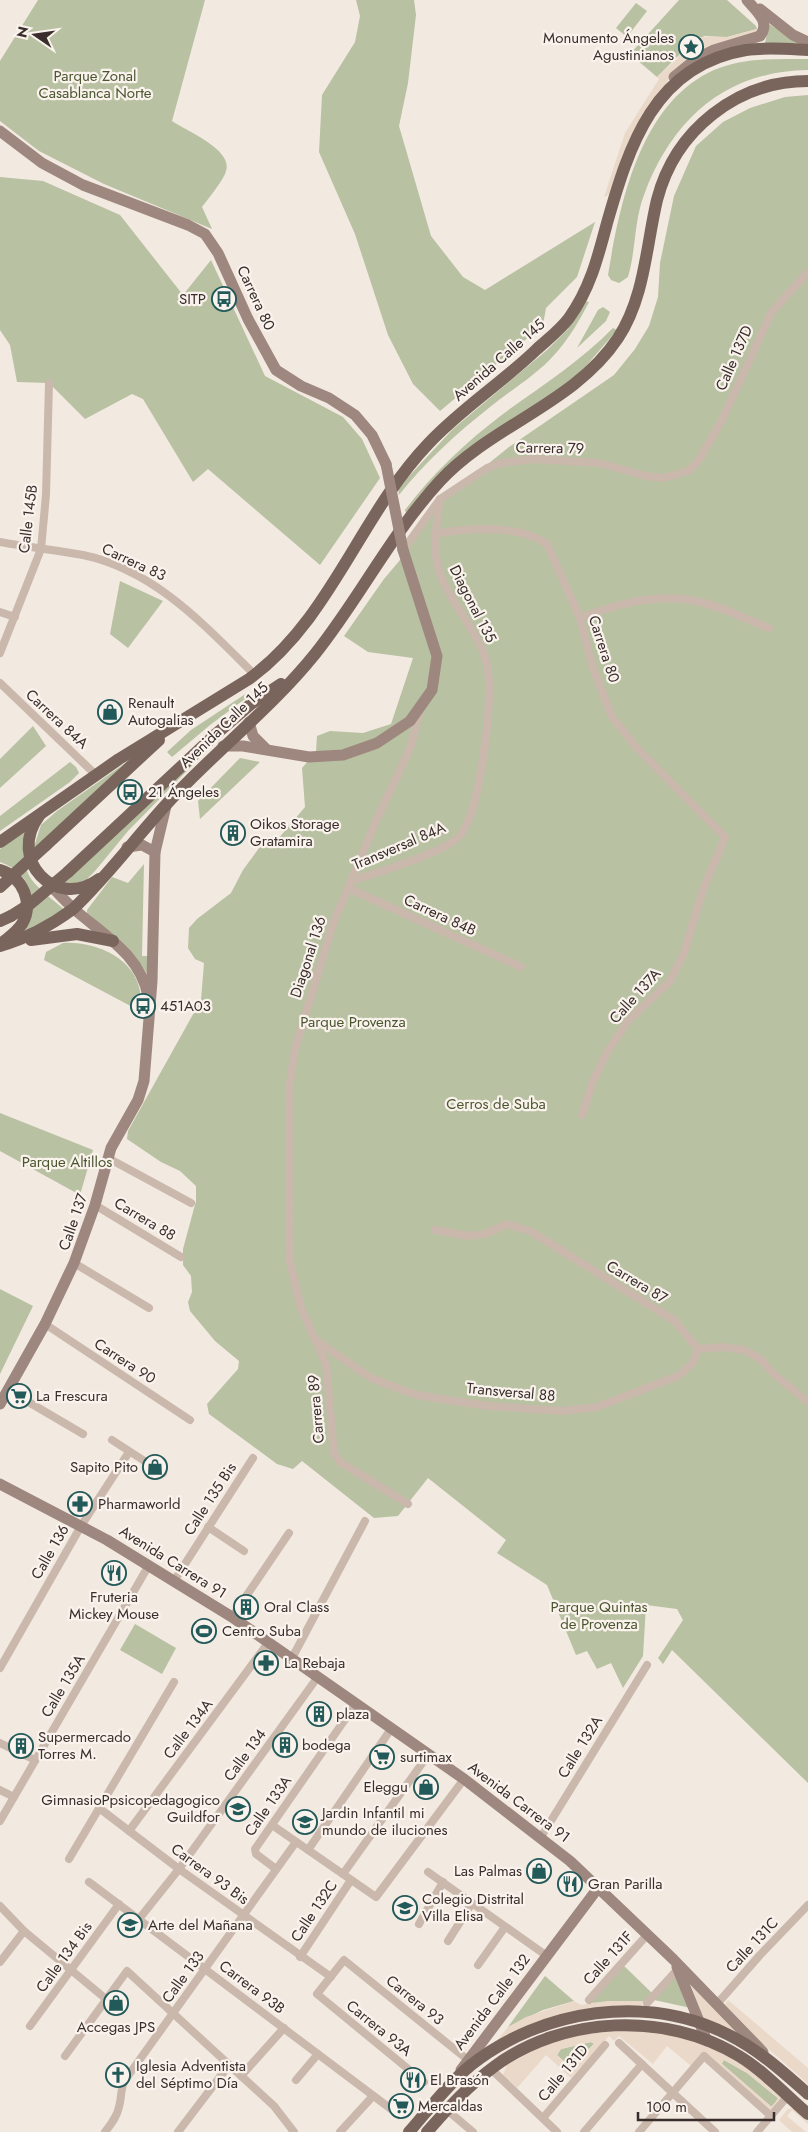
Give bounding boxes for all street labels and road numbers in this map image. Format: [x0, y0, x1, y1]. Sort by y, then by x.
street label: Carrera 80 [231, 262, 281, 334]
street label: Avenida Calle 145 [448, 314, 550, 406]
street label: Calle 137D [710, 322, 758, 394]
street label: Carrera 79 [515, 436, 585, 460]
street label: Calle 145B [13, 483, 43, 555]
street label: Carrera 83 [98, 538, 170, 586]
street label: Diagonal 135 [444, 561, 502, 647]
street label: Carrera 80 [583, 613, 625, 685]
street label: Avenida Calle 145 [175, 677, 273, 773]
street label: Carrera 84A [21, 684, 93, 754]
street label: Transversal 84A [349, 816, 449, 876]
street label: Carrera 84B [400, 889, 480, 941]
street label: Diagonal 136 [284, 913, 332, 1001]
street label: Calle 137A [604, 963, 666, 1028]
street label: Calle 137 [53, 1190, 93, 1254]
street label: Carrera 88 [110, 1192, 180, 1246]
street label: Carrera 87 [602, 1255, 672, 1309]
street label: Carrera 90 [90, 1333, 160, 1389]
street label: Carrera 89 [302, 1374, 330, 1444]
street label: Transversal 88 [466, 1377, 556, 1407]
street label: Calle 135 Bis [178, 1458, 242, 1540]
street label: Calle 136 [25, 1520, 75, 1584]
street label: Avenida Carrera 91 [115, 1520, 231, 1604]
street label: Calle 135A [36, 1650, 90, 1722]
street label: Calle 134A [158, 1694, 218, 1764]
street label: Calle 132A [552, 1711, 608, 1783]
street label: Calle 134 [218, 1724, 272, 1786]
street label: Avenida Carrera 91 [463, 1756, 575, 1848]
street label: Calle 133A [239, 1771, 297, 1841]
street label: Carrera 93 Bis [166, 1838, 254, 1910]
street label: Calle 132C [285, 1876, 343, 1946]
street label: Calle 131C [721, 1912, 783, 1978]
street label: Calle 134 Bis [31, 1917, 97, 1997]
street label: Calle 131F [578, 1926, 638, 1990]
street label: Calle 133 [157, 1946, 209, 2008]
street label: Avenida Calle 132 [448, 1949, 536, 2055]
street label: Carrera 93B [214, 1955, 290, 2019]
street label: Carrera 93 [381, 1970, 449, 2030]
street label: Carrera 93A [342, 1995, 417, 2061]
street label: Calle 131D [533, 2040, 593, 2106]

